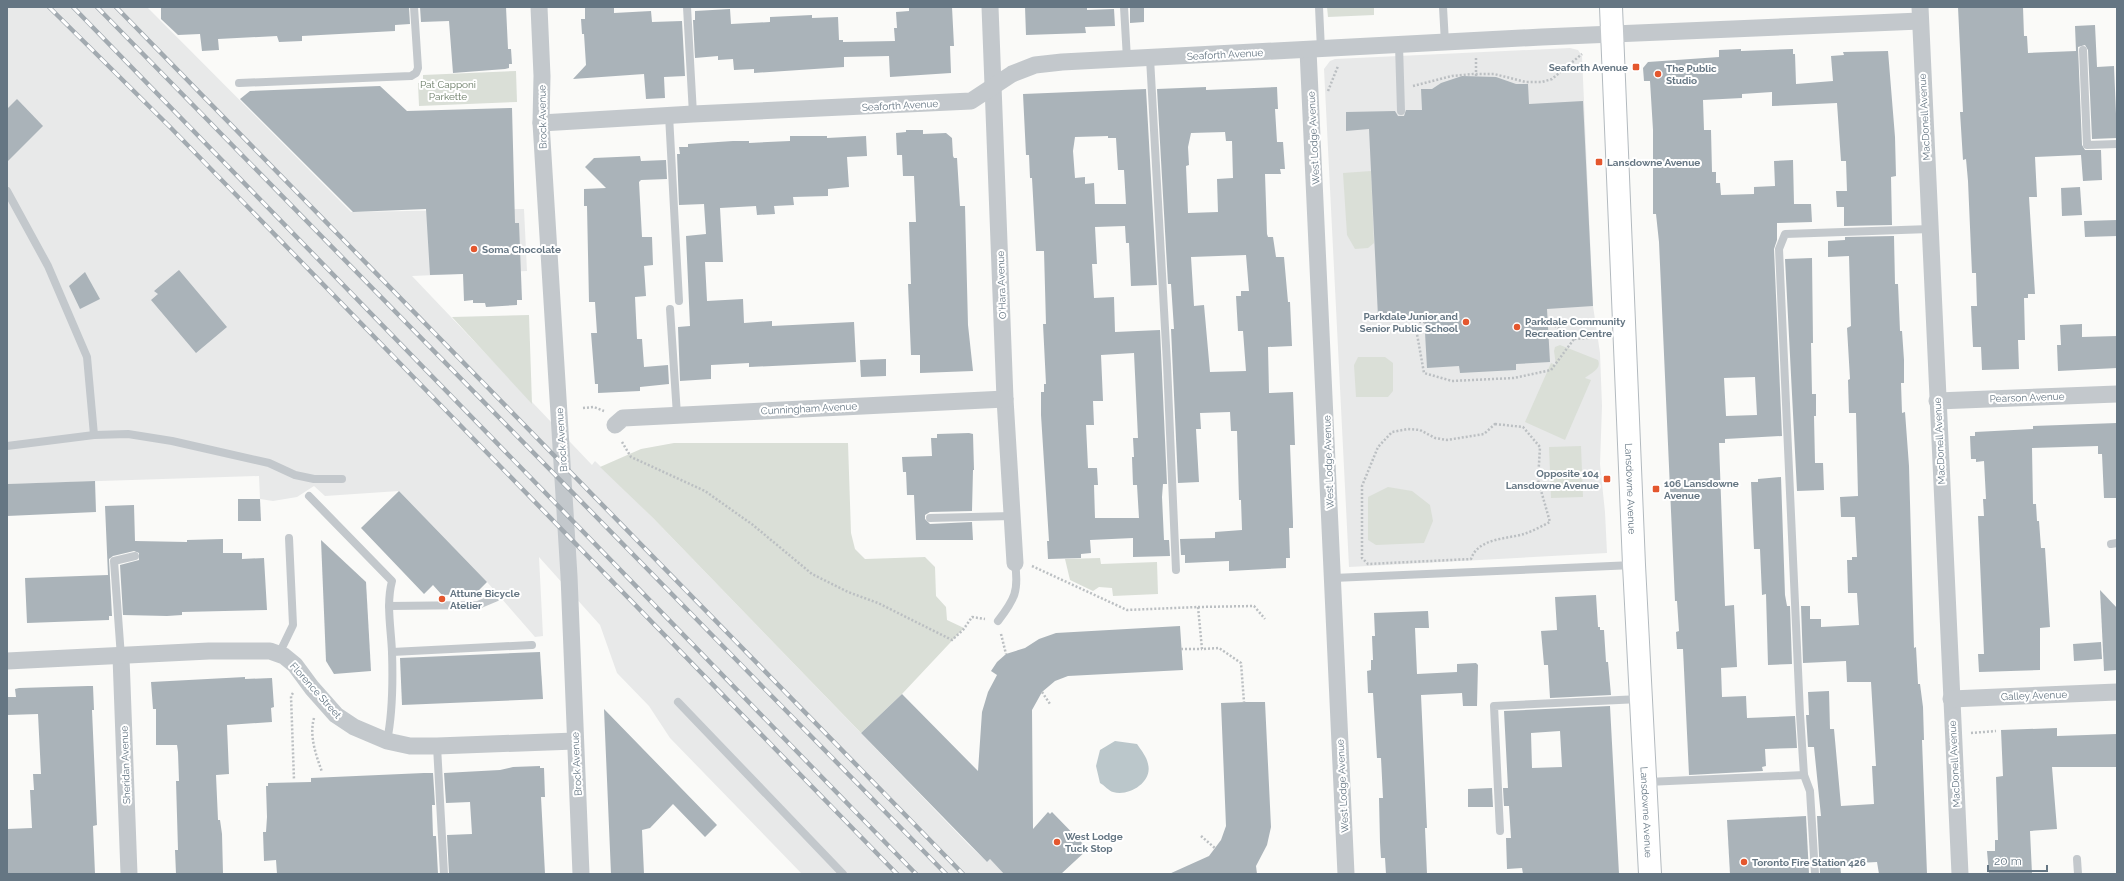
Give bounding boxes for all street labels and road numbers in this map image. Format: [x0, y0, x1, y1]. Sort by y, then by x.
street label: Seaforth Avenue [1187, 47, 1264, 62]
street label: MacDonell Avenue [1917, 73, 1932, 161]
street label: Brock Avenue [536, 85, 549, 149]
street label: West Lodge Avenue [1306, 91, 1321, 185]
street label: Seaforth Avenue [862, 98, 939, 113]
street label: O'Hara Avenue [995, 250, 1008, 319]
street label: Pearson Avenue [1989, 391, 2065, 404]
street label: MacDonell Avenue [1932, 397, 1947, 485]
street label: Cunningham Avenue [761, 400, 858, 417]
street label: Brock Avenue [554, 407, 569, 472]
street label: West Lodge Avenue [1321, 415, 1336, 509]
street label: Lansdowne Avenue [1623, 443, 1638, 535]
street label: Florence Street [288, 660, 344, 721]
street label: Galley Avenue [2001, 689, 2067, 702]
street label: MacDonell Avenue [1947, 720, 1962, 808]
street label: Sheridan Avenue [119, 726, 132, 804]
street label: Brock Avenue [569, 732, 584, 796]
street label: West Lodge Avenue [1335, 739, 1350, 833]
street label: Lansdowne Avenue [1638, 766, 1654, 858]

